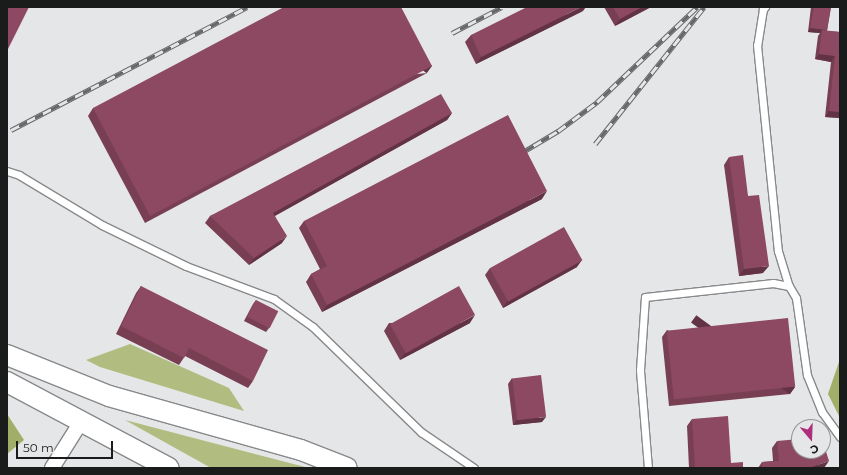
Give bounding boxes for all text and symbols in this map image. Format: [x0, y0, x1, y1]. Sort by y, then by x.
north arrow [791, 419, 831, 459]
scale bar [18, 433, 115, 459]
text: 50 m [23, 440, 54, 455]
text: С [809, 441, 821, 457]

